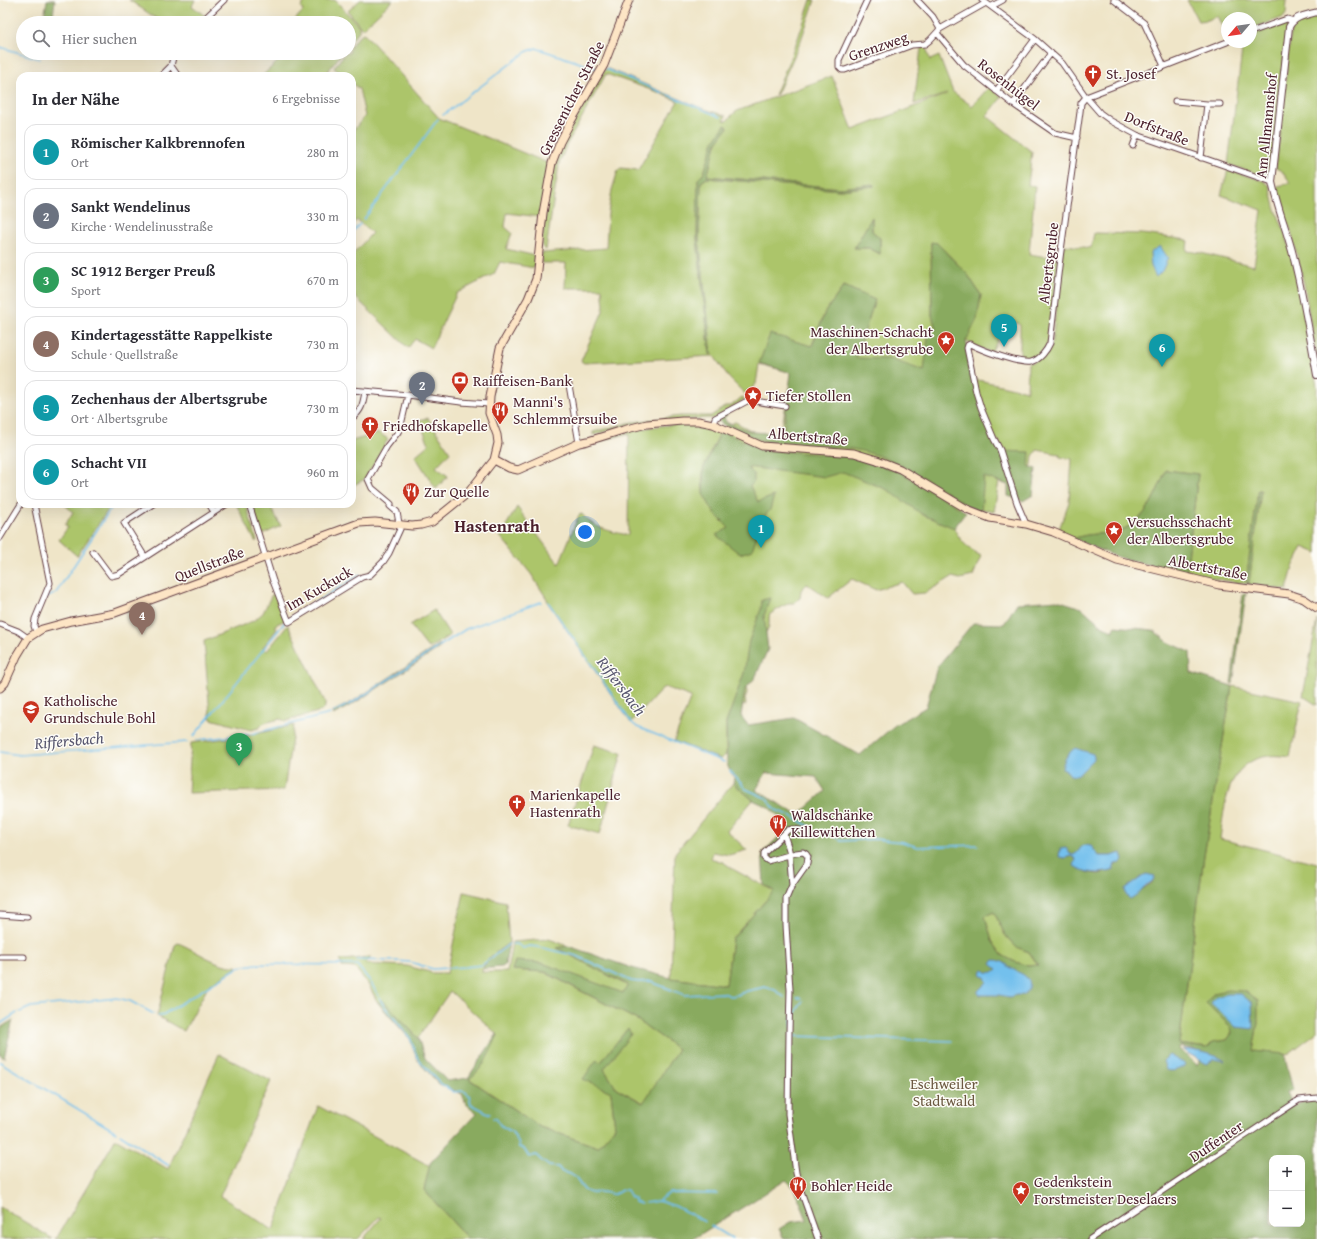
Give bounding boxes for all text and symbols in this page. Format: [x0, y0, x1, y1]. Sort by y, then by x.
north arrow [1221, 12, 1257, 48]
search box [16, 16, 356, 60]
street label: Grenzweg [845, 26, 911, 66]
icon: search [30, 27, 52, 49]
text: Hier suchen [62, 28, 137, 49]
street label: Gressenicher Straße [533, 37, 609, 159]
street label: Rosenhügel [974, 53, 1044, 115]
church icon: St. Josef [1083, 63, 1103, 88]
place label: St. Josef [1106, 63, 1158, 84]
street label: Am Allmannshof [1250, 70, 1282, 179]
text: In der Nähe [32, 86, 120, 111]
text: 6 Ergebnisse [272, 89, 340, 108]
street label: Dorfstraße [1122, 106, 1192, 150]
text: Römischer Kalkbrennofen [71, 132, 245, 153]
text: 1 [43, 143, 49, 162]
text: 280 m [307, 143, 339, 162]
text: Ort [71, 153, 89, 172]
text: Sankt Wendelinus [71, 196, 191, 217]
text: 2 [43, 207, 49, 226]
text: 330 m [307, 207, 339, 226]
text: Kirche · Wendelinusstraße [71, 217, 213, 236]
street label: Albertsgrube [1033, 221, 1063, 305]
text: SC 1912 Berger Preuß [71, 260, 215, 281]
text: 3 [43, 271, 49, 290]
text: 670 m [307, 271, 339, 290]
text: Sport [71, 281, 101, 300]
pin: 5 [991, 314, 1017, 347]
place label: Maschinen-Schacht der Albertsgrube [810, 321, 934, 359]
text: Kindertagesstätte Rappelkiste [71, 324, 273, 345]
place icon: Maschinen-Schacht der Albertsgrube [936, 330, 956, 355]
pin: 6 [1149, 334, 1175, 367]
text: 4 [43, 335, 49, 354]
text: 730 m [307, 335, 339, 354]
text: Schule · Quellstraße [71, 345, 178, 364]
bank icon: Raiffeisen-Bank [450, 370, 470, 395]
place label: Raiffeisen-Bank [473, 370, 572, 391]
pin: 2 [409, 372, 435, 405]
place icon: Tiefer Stollen [743, 385, 763, 410]
place label: Tiefer Stollen [766, 385, 852, 406]
text: Zechenhaus der Albertsgrube [71, 388, 267, 409]
place label: Manni's Schlemmersuibe [513, 391, 617, 429]
text: 5 [43, 399, 49, 418]
text: 730 m [307, 399, 339, 418]
restaurant icon: Manni's Schlemmersuibe [490, 400, 510, 425]
text: Ort · Albertsgrube [71, 409, 168, 428]
church icon: Friedhofskapelle [360, 415, 380, 440]
place label: Friedhofskapelle [383, 415, 488, 436]
street label: Albertstraße [767, 422, 849, 450]
text: Schacht VII [71, 452, 147, 473]
text: 6 [43, 463, 49, 482]
text: 960 m [307, 463, 339, 482]
text: Ort [71, 473, 89, 492]
restaurant icon: Zur Quelle [401, 481, 421, 506]
place label: Zur Quelle [424, 481, 489, 502]
place label: Versuchsschacht der Albertsgrube [1127, 511, 1234, 549]
district label: Hastenrath [454, 513, 540, 538]
pin: 1 [748, 515, 774, 548]
place icon: Versuchsschacht der Albertsgrube [1104, 520, 1124, 545]
your location [575, 522, 595, 542]
street label: Quellstraße [171, 541, 247, 587]
street label: Albertstraße [1167, 549, 1249, 585]
street label: Im Kuckuck [282, 560, 356, 615]
pin: 4 [129, 602, 155, 635]
water label: Riffersbach [591, 650, 652, 721]
place label: Katholische Grundschule Bohl [44, 690, 156, 728]
school or university icon: Katholische Grundschule Bohl [21, 699, 41, 724]
water label: Riffersbach [32, 725, 105, 755]
pin: 3 [226, 733, 252, 766]
place label: Marienkapelle Hastenrath [530, 784, 621, 822]
church icon: Marienkapelle Hastenrath [507, 793, 527, 818]
place label: Waldschänke Killewittchen [791, 804, 876, 842]
restaurant icon: Waldschänke Killewittchen [768, 813, 788, 838]
park label: Eschweiler Stadtwald [910, 1073, 978, 1111]
street label: Duffenter [1185, 1115, 1247, 1167]
map controls [1269, 1155, 1305, 1227]
button: + [1269, 1155, 1305, 1191]
place label: Gedenkstein Forstmeister Deselaers [1034, 1171, 1177, 1209]
restaurant icon: Bohler Heide [788, 1175, 808, 1200]
place label: Bohler Heide [811, 1175, 893, 1196]
place icon: Gedenkstein Forstmeister Deselaers [1011, 1180, 1031, 1205]
button: − [1269, 1191, 1305, 1227]

